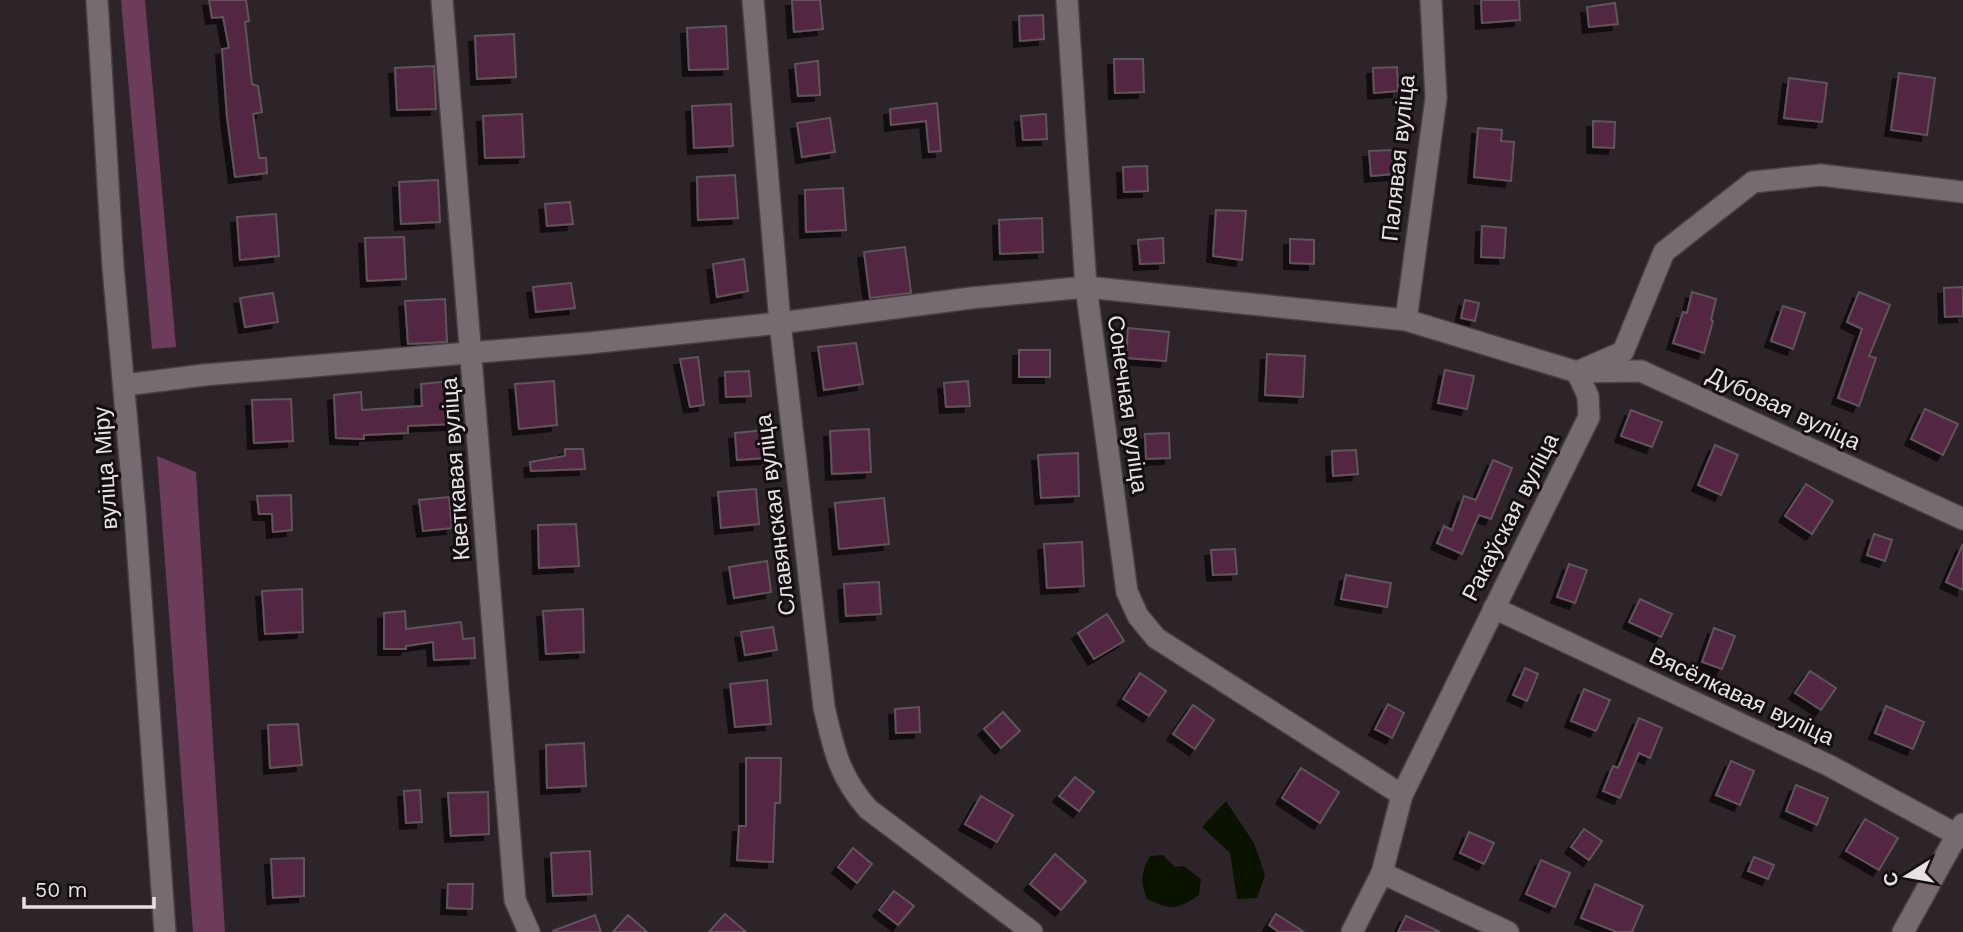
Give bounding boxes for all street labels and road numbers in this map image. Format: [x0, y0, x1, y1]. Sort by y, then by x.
street label: Палявая вуліца [1376, 73, 1421, 243]
street label: Сонечная вуліца [1102, 314, 1153, 495]
street label: Дубовая вуліца [1703, 361, 1865, 456]
street label: Кветкавая вуліца [436, 376, 475, 561]
street label: вуліца Міру [88, 405, 123, 530]
street label: Славянская вуліца [750, 413, 801, 617]
street label: Ракаўская вуліца [1457, 429, 1564, 606]
street label: Вясёлкавая вуліца [1645, 642, 1839, 751]

